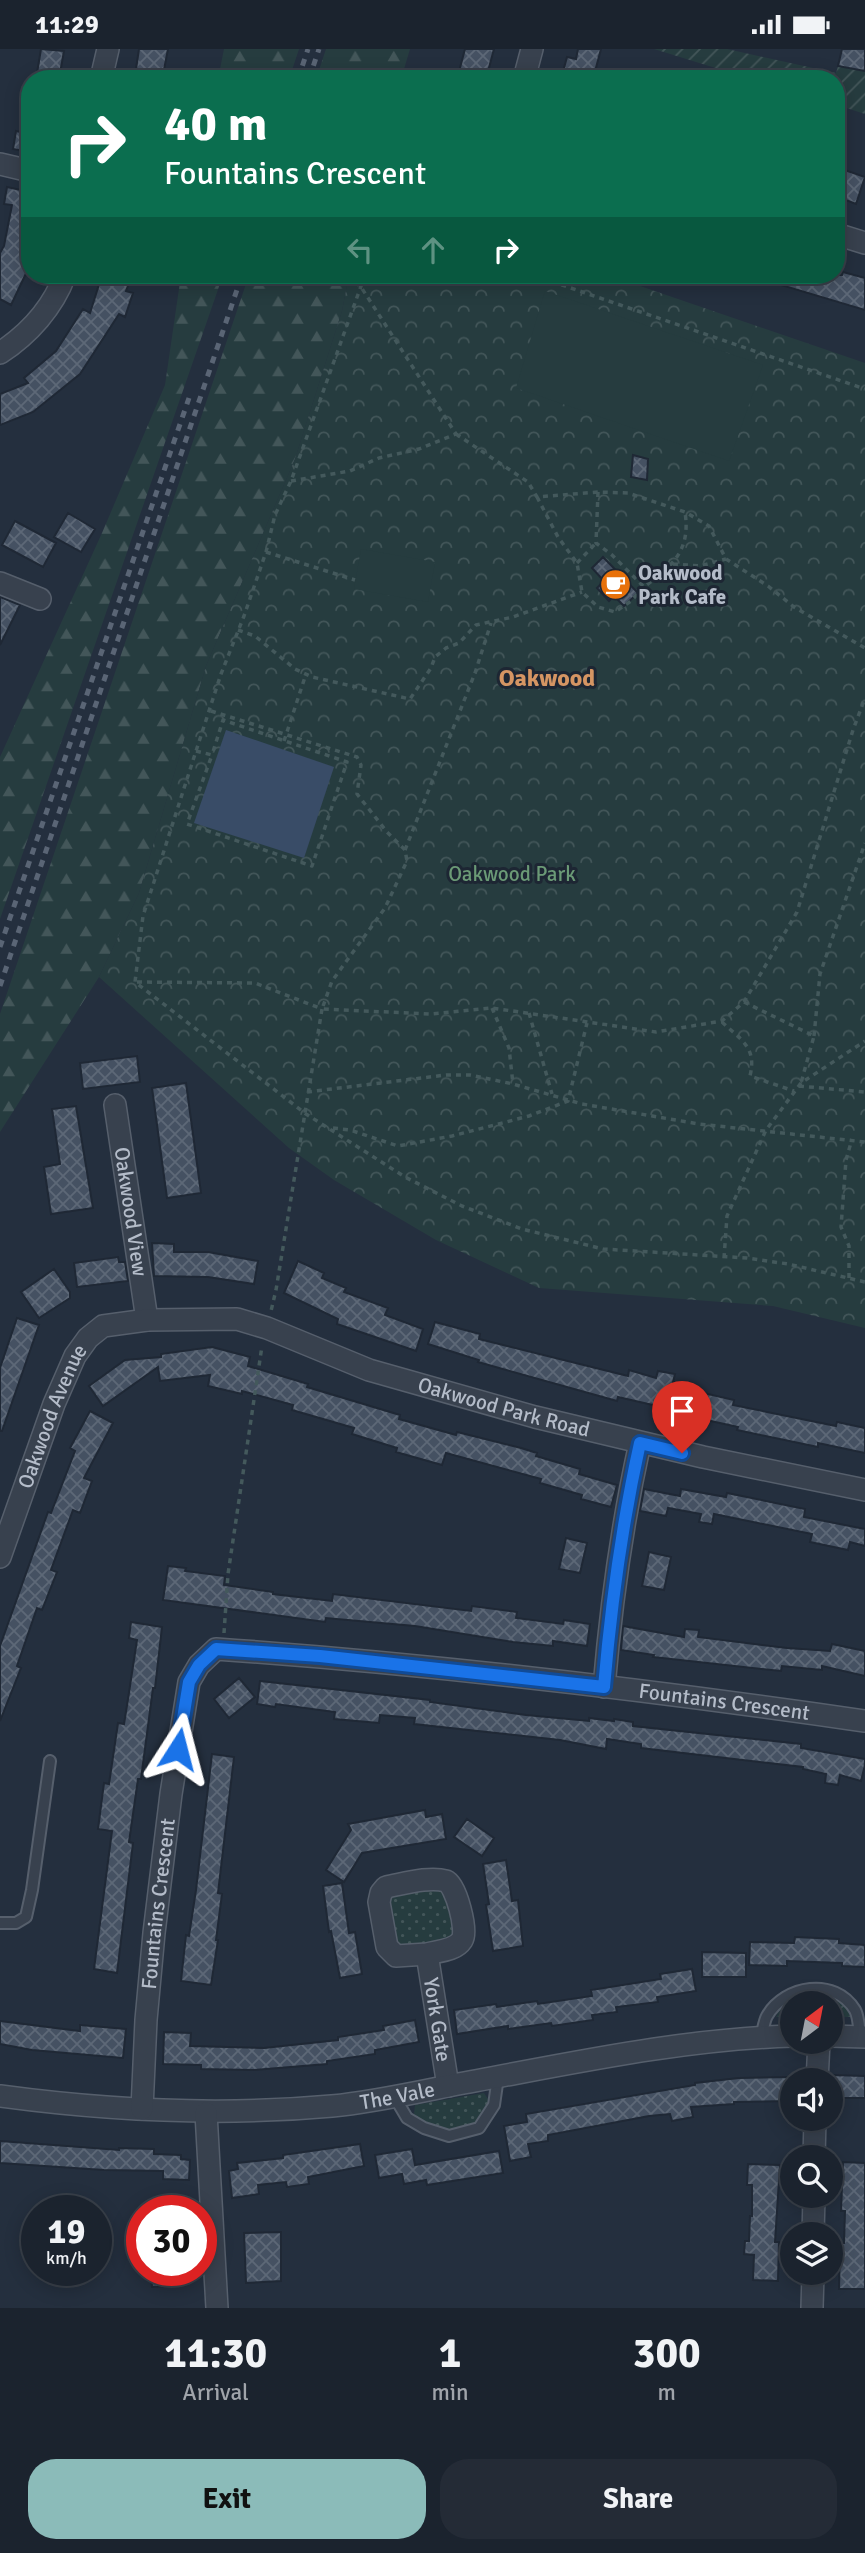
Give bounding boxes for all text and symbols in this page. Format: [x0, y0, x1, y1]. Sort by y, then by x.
text: 11:29 [35, 9, 99, 41]
text: 40 m [164, 94, 267, 154]
icon: right [49, 98, 140, 189]
text: Fountains Crescent [164, 154, 426, 193]
icon: left [341, 231, 379, 269]
icon: ahead [414, 231, 452, 269]
icon: right [487, 231, 525, 269]
place label: Oakwood Park Cafe [638, 560, 726, 610]
cafe icon: Oakwood Park Cafe [598, 568, 632, 602]
district label: Oakwood [499, 663, 595, 693]
park label: Oakwood Park [448, 861, 576, 887]
street label: Oakwood View [108, 1145, 153, 1278]
street label: Oakwood Avenue [12, 1339, 92, 1492]
street label: Oakwood Park Road [415, 1371, 592, 1443]
pin [652, 1381, 712, 1453]
icon: arrive [663, 1392, 701, 1430]
street label: Fountains Crescent [637, 1678, 811, 1726]
position arrow [141, 1712, 215, 1786]
street label: Fountains Crescent [136, 1817, 181, 1990]
street label: York Gate [418, 1976, 457, 2064]
north arrow [780, 1991, 844, 2055]
map controls [780, 1991, 843, 2285]
button: sound [780, 2068, 843, 2131]
street label: The Vale [358, 2076, 437, 2115]
button: search [780, 2145, 843, 2208]
speed limit sign: 30 [126, 2195, 217, 2286]
text: 19 [48, 2210, 85, 2253]
button: layers [780, 2222, 843, 2285]
text: km/h [46, 2247, 87, 2269]
text: 11:30 [164, 2328, 267, 2379]
text: 1 [439, 2328, 461, 2379]
text: 300 [633, 2328, 701, 2379]
text: Arrival [183, 2378, 249, 2407]
text: min [431, 2378, 469, 2407]
text: m [658, 2378, 676, 2407]
button: Exit [28, 2459, 426, 2539]
button: Share [440, 2459, 837, 2539]

